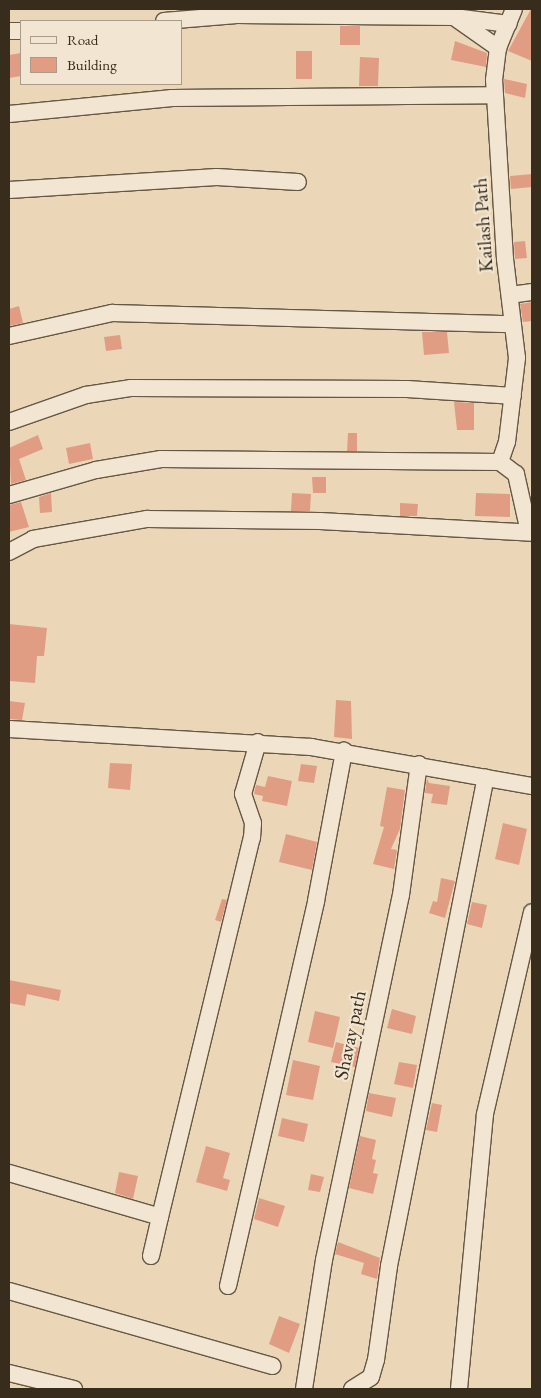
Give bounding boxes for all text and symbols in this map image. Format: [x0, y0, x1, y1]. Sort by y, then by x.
legend [20, 20, 182, 85]
text: Road [67, 30, 98, 49]
text: Building [67, 55, 117, 74]
street label: Kailash Path [468, 177, 498, 273]
street label: Shavay path [329, 988, 371, 1082]

